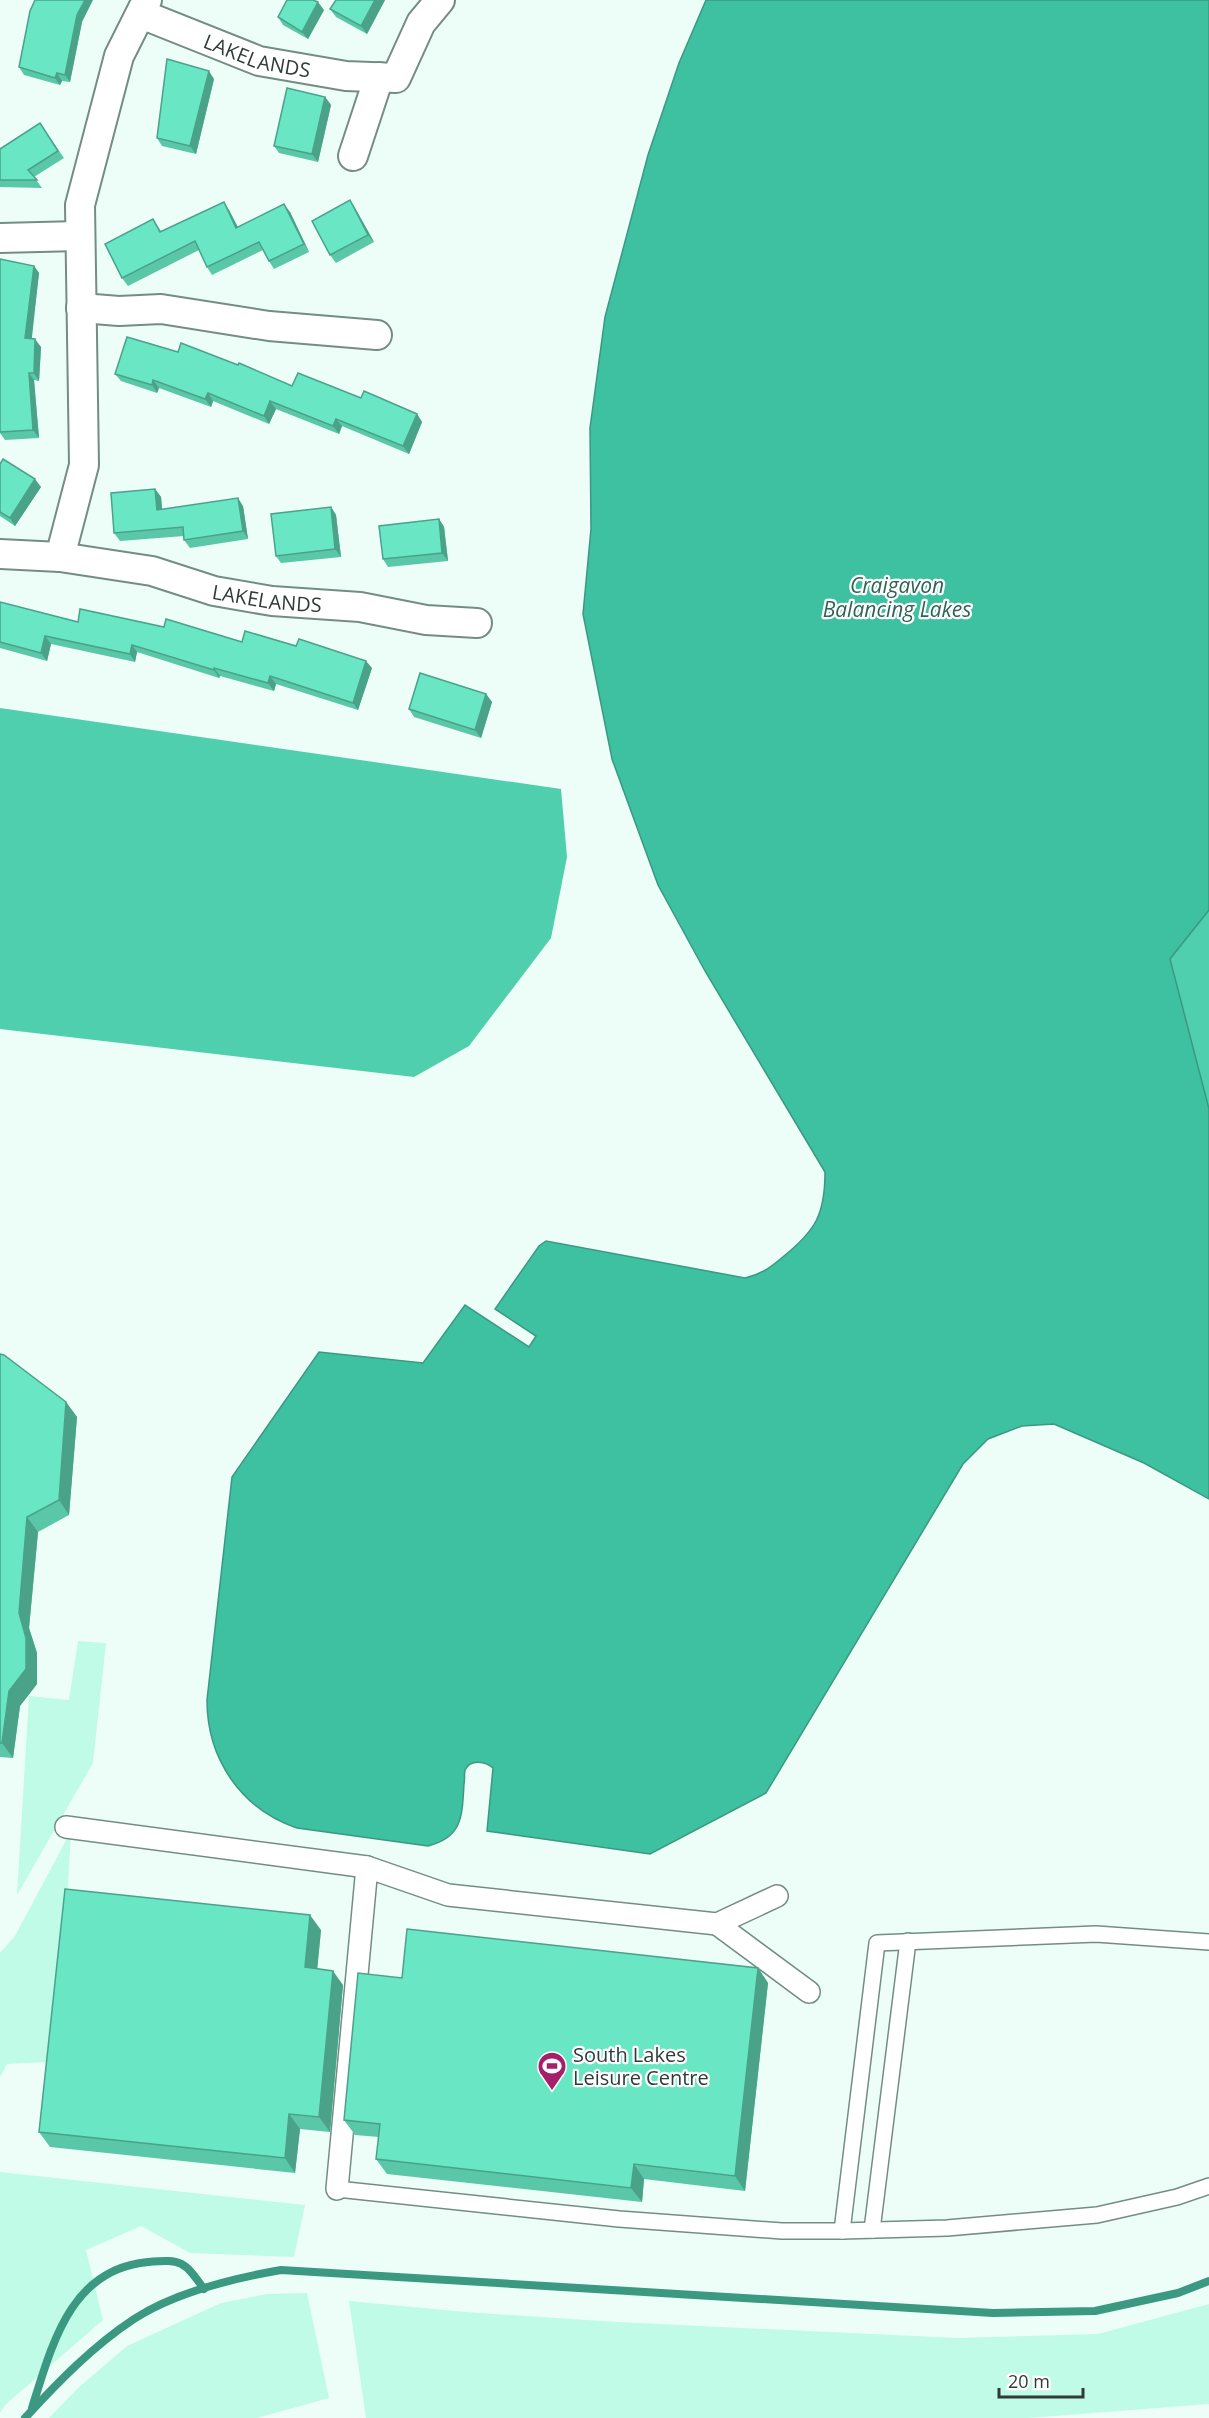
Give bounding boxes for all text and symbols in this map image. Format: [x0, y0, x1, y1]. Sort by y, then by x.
street label: LAKELANDS [200, 27, 313, 83]
water label: Craigavon Balancing Lakes [823, 571, 971, 623]
street label: LAKELANDS [210, 577, 323, 618]
place label: South Lakes Leisure Centre [573, 2041, 709, 2091]
sports icon: South Lakes Leisure Centre [536, 2050, 568, 2092]
scale bar [999, 2361, 1083, 2399]
text: 20 m [1008, 2369, 1050, 2393]

